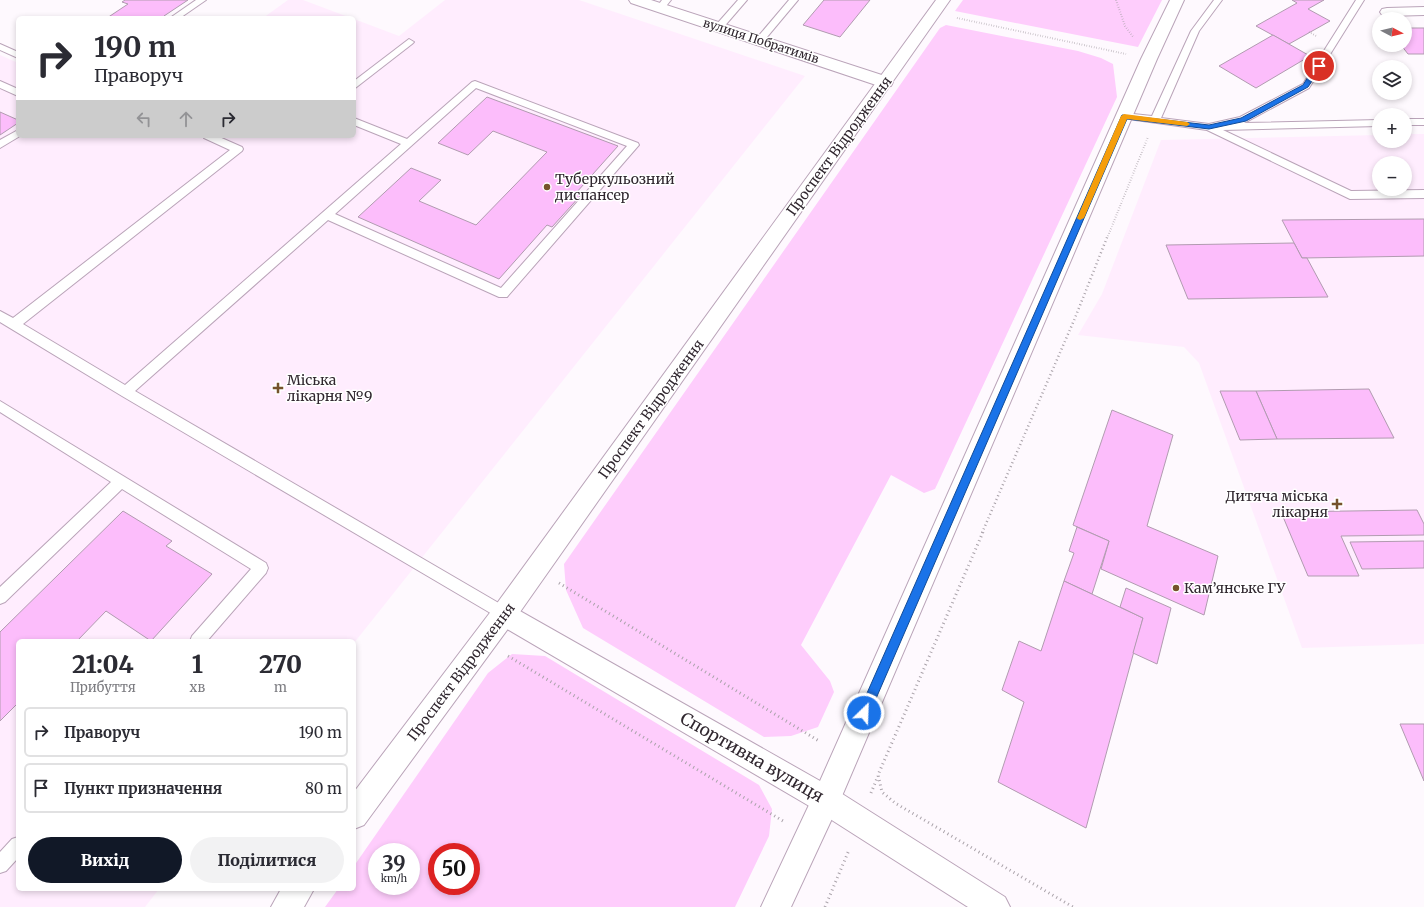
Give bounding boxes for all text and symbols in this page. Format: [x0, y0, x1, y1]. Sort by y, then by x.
north arrow [1372, 12, 1412, 52]
map controls [1372, 12, 1412, 196]
street label: вулиця Побратимів [701, 15, 821, 66]
text: 190 m [94, 29, 176, 65]
icon: right [28, 32, 80, 84]
pin [1302, 49, 1336, 83]
icon: arrive [1308, 55, 1330, 77]
button: layers [1372, 60, 1412, 100]
text: Праворуч [94, 64, 183, 87]
street label: Проспект Відродження [782, 73, 896, 219]
icon: left [133, 108, 155, 130]
icon: ahead [175, 108, 197, 130]
icon: right [217, 108, 239, 130]
button: + [1372, 108, 1412, 148]
button: − [1372, 156, 1412, 196]
place label: Туберкульозний диспансер [554, 170, 675, 204]
marker: Туберкульозний диспансер [542, 182, 552, 192]
street label: Проспект Відродження [594, 336, 708, 482]
place label: Міська лікарня №9 [287, 371, 372, 405]
marker: Міська лікарня №9 [272, 382, 284, 394]
place label: Дитяча міська лікарня [1225, 487, 1328, 521]
marker: Дитяча міська лікарня [1331, 498, 1343, 510]
place label: Кам’янське ГУ [1184, 579, 1287, 597]
marker: Кам’янське ГУ [1171, 583, 1181, 593]
street label: Проспект Відродження [403, 600, 519, 744]
text: 21:04 [72, 649, 134, 680]
text: 1 [192, 649, 203, 680]
text: 270 [259, 649, 302, 680]
text: Прибуття [70, 679, 136, 696]
text: хв [190, 679, 205, 696]
text: m [274, 679, 287, 696]
position arrow [843, 692, 885, 734]
street label: Спортивна вулиця [676, 707, 828, 807]
icon: right [30, 721, 52, 743]
text: Праворуч [64, 723, 140, 742]
text: 190 m [299, 723, 342, 742]
icon: arrive [30, 777, 52, 799]
text: Пункт призначення [64, 779, 222, 798]
text: 80 m [305, 779, 342, 798]
button: Вихід [28, 837, 182, 883]
button: Поділитися [190, 837, 344, 883]
speed limit sign: 50 [428, 843, 480, 895]
text: 39 [382, 851, 406, 876]
text: km/h [381, 872, 407, 885]

